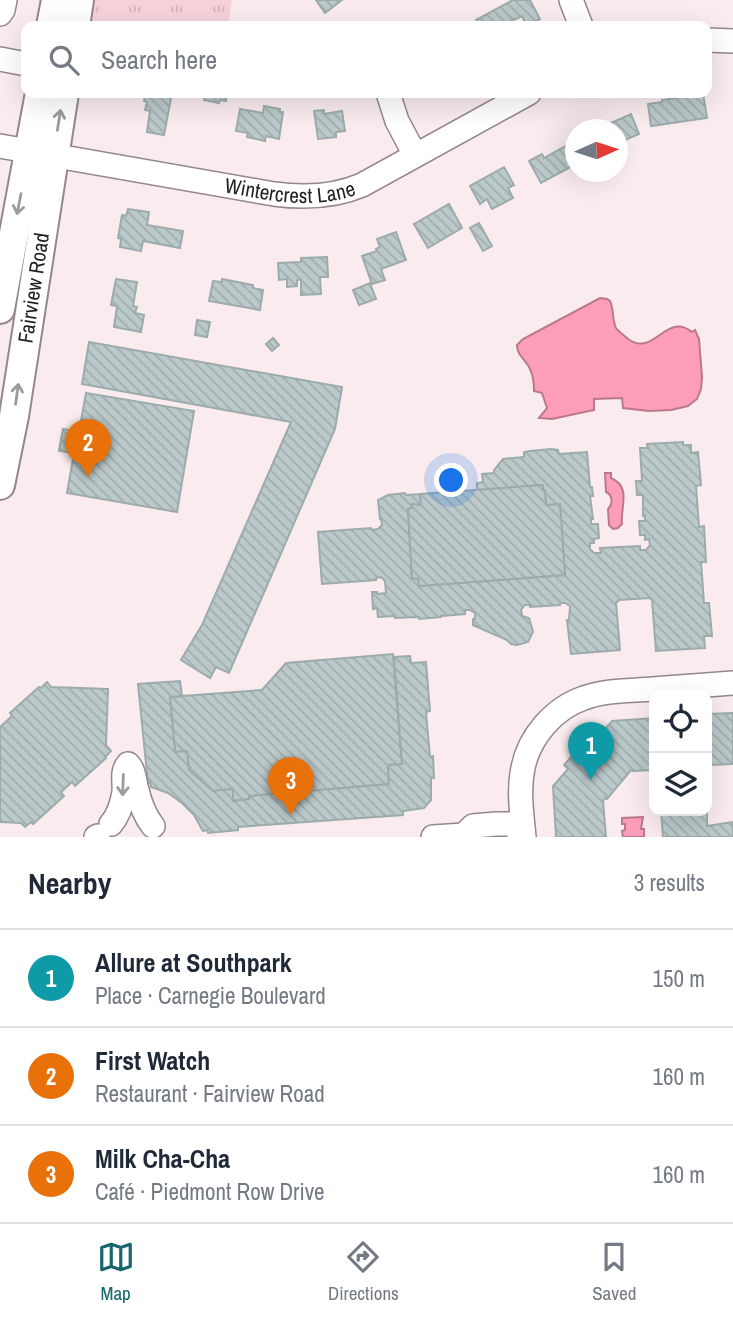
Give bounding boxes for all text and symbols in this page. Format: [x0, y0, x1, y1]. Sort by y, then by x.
search box [21, 21, 712, 98]
icon: search [45, 41, 83, 79]
text: Search here [101, 42, 217, 77]
one-way arrow [53, 109, 66, 132]
north arrow [565, 119, 628, 182]
street label: Wintercrest Lane [223, 171, 359, 210]
one-way arrow [12, 192, 26, 215]
street label: Fairview Road [10, 231, 56, 345]
one-way arrow [11, 383, 24, 406]
pin: 2 [65, 419, 111, 477]
your location [434, 463, 468, 497]
map controls [649, 690, 712, 816]
button: locate [649, 690, 712, 753]
pin: 1 [568, 722, 614, 780]
button: layers [649, 753, 712, 816]
pin: 3 [268, 757, 314, 815]
one-way arrow [117, 773, 130, 796]
text: Nearby [28, 863, 111, 903]
text: 3 results [634, 867, 705, 898]
text: Allure at Southpark [95, 945, 292, 980]
text: 1 [46, 963, 56, 994]
text: 150 m [653, 963, 705, 994]
text: Place · Carnegie Boulevard [95, 980, 326, 1011]
text: First Watch [95, 1043, 210, 1078]
text: 2 [46, 1061, 56, 1092]
text: 160 m [653, 1061, 705, 1092]
text: Restaurant · Fairview Road [95, 1078, 325, 1109]
text: Milk Cha-Cha [95, 1141, 230, 1176]
text: 3 [46, 1159, 56, 1190]
text: 160 m [653, 1159, 705, 1190]
text: Café · Piedmont Row Drive [95, 1176, 325, 1207]
tab: Map [97, 1238, 135, 1306]
tab: Directions [328, 1238, 399, 1306]
tab: Saved [592, 1238, 636, 1306]

